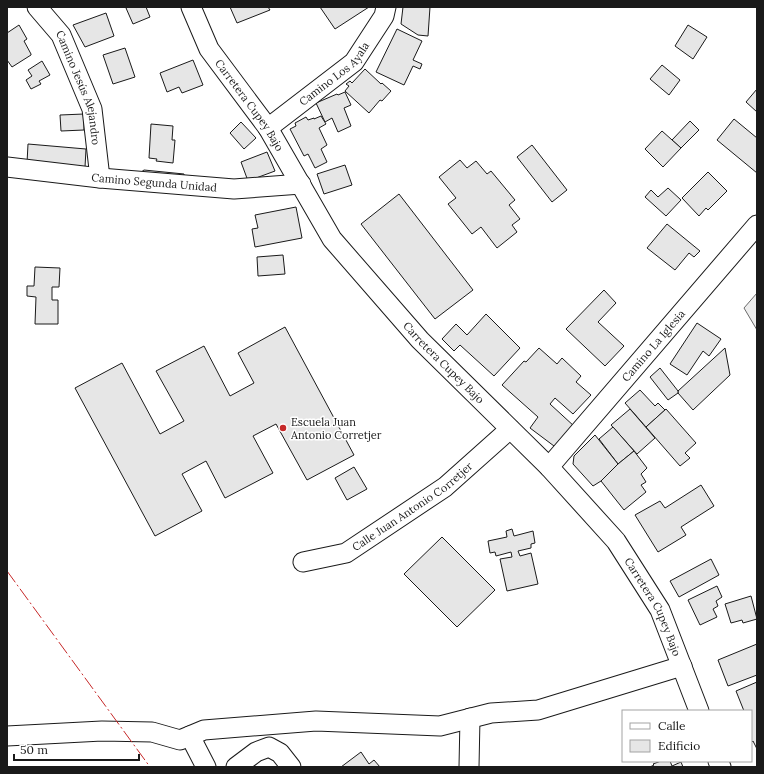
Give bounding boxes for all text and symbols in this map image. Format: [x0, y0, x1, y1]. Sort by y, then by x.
street label: Camino Jesús Alejandro [53, 27, 103, 146]
street label: Camino Los Ayala [296, 39, 372, 109]
street label: Carretera Cupey Bajo [212, 56, 287, 154]
street label: Camino Segunda Unidad [91, 170, 218, 195]
street label: Camino La Iglesia [619, 307, 688, 384]
street label: Carretera Cupey Bajo [400, 319, 487, 406]
place label: Escuela Juan Antonio Corretjer [290, 415, 382, 442]
marker: Escuela Juan Antonio Corretjer [278, 423, 288, 433]
street label: Calle Juan Antonio Corretjer [349, 459, 476, 554]
street label: Carretera Cupey Bajo [621, 555, 684, 658]
legend [622, 710, 752, 762]
text: Calle [658, 718, 686, 733]
scale bar [14, 736, 139, 762]
text: Edificio [658, 738, 700, 753]
text: 50 m [20, 742, 48, 757]

